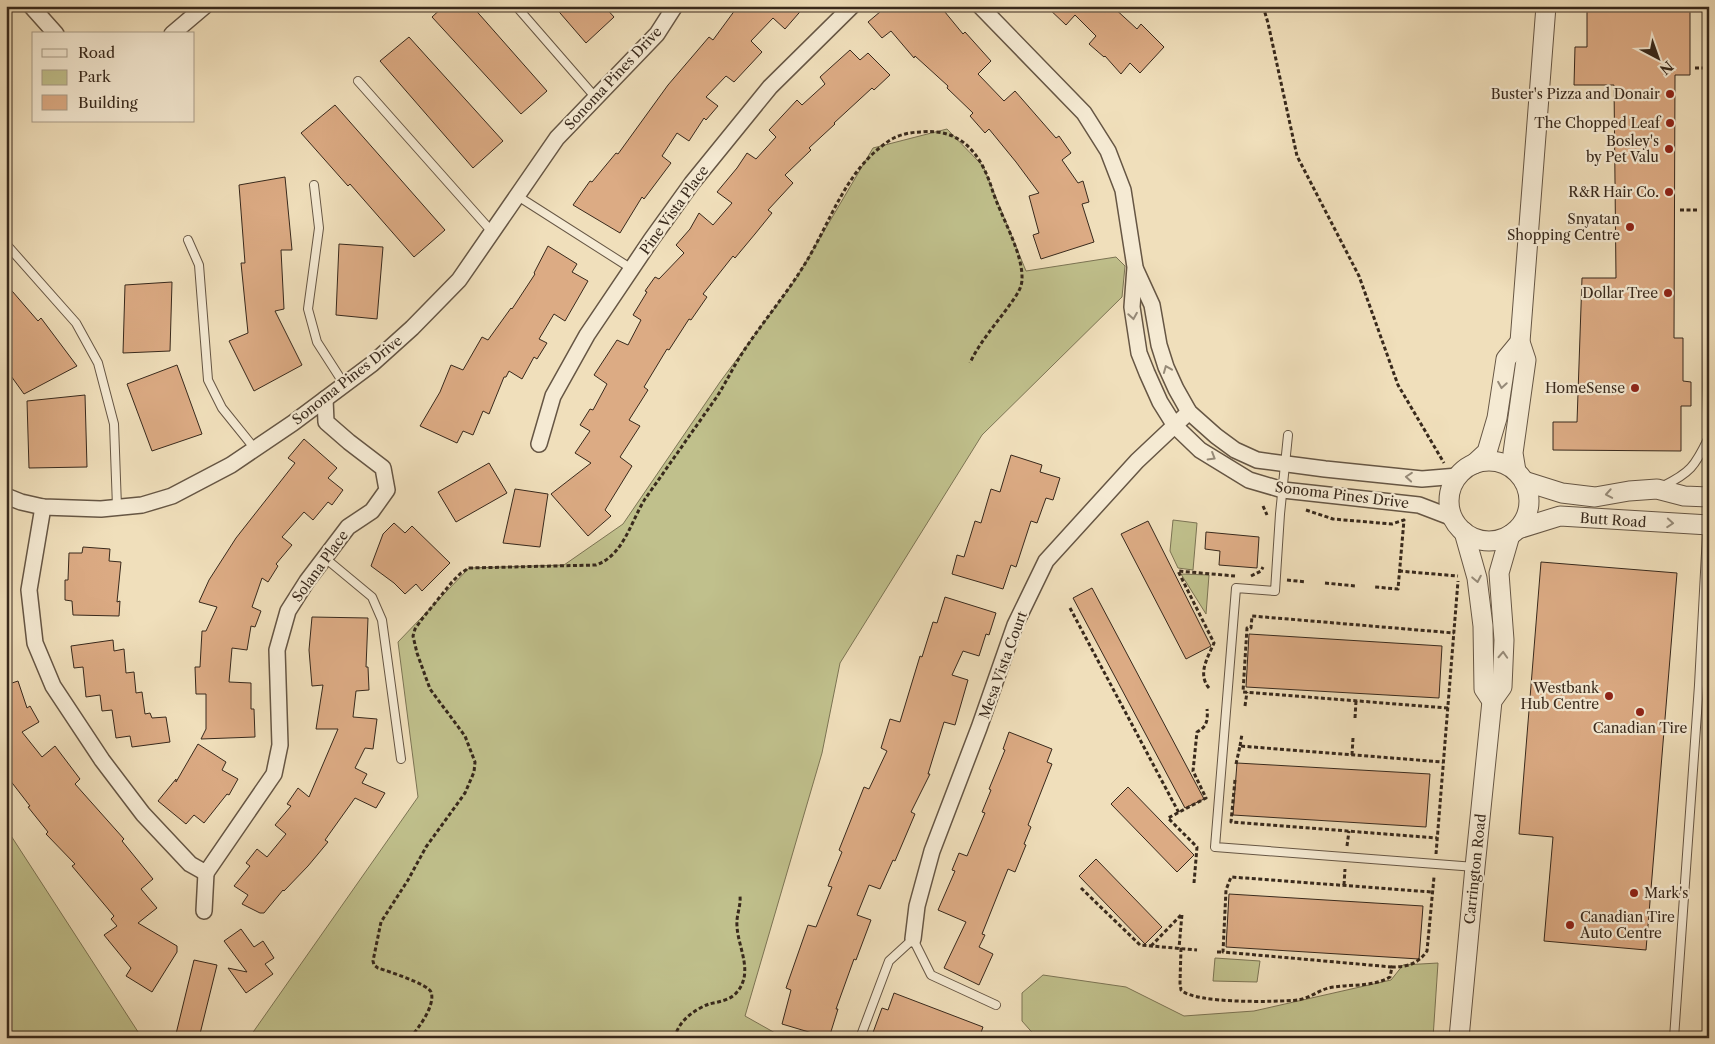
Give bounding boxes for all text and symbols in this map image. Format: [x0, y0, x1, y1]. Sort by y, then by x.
street label: Sonoma Pines Drive [561, 23, 666, 133]
legend [32, 32, 195, 122]
north arrow [1632, 32, 1682, 82]
text: Road [78, 43, 115, 62]
text: N [1656, 57, 1677, 79]
text: Park [78, 67, 112, 86]
place label: Buster's Pizza and Donair [1491, 85, 1660, 103]
marker: Buster's Pizza and Donair [1664, 88, 1676, 100]
text: Building [78, 93, 138, 112]
place label: The Chopped Leaf [1534, 114, 1662, 132]
marker: The Chopped Leaf [1664, 117, 1676, 129]
place label: Bosley's by Pet Valu [1586, 132, 1659, 166]
marker: Bosley's by Pet Valu [1663, 143, 1675, 155]
street label: Pine Vista Place [636, 162, 712, 258]
place label: R&R Hair Co. [1568, 183, 1659, 201]
marker: R&R Hair Co. [1663, 186, 1675, 198]
place label: Snyatan Shopping Centre [1507, 210, 1620, 244]
marker: Snyatan Shopping Centre [1624, 221, 1636, 233]
place label: Dollar Tree [1582, 284, 1658, 302]
marker: Dollar Tree [1662, 287, 1674, 299]
one-way arrow [1128, 311, 1138, 320]
street label: Sonoma Pines Drive [288, 331, 406, 429]
one-way arrow [1163, 365, 1173, 374]
place label: HomeSense [1545, 379, 1625, 397]
one-way arrow [1497, 381, 1508, 389]
marker: HomeSense [1629, 382, 1641, 394]
one-way arrow [1207, 451, 1216, 461]
one-way arrow [1405, 472, 1413, 483]
street label: Sonoma Pines Drive [1274, 478, 1410, 512]
one-way arrow [1604, 489, 1613, 499]
street label: Butt Road [1579, 509, 1647, 531]
one-way arrow [1666, 518, 1674, 529]
street label: Solana Place [288, 527, 352, 605]
one-way arrow [1471, 575, 1481, 584]
street label: Mesa Vista Court [975, 609, 1031, 721]
one-way arrow [1498, 650, 1509, 658]
place label: Westbank Hub Centre [1521, 679, 1600, 713]
marker: Westbank Hub Centre [1603, 690, 1615, 702]
marker: Canadian Tire [1634, 706, 1646, 718]
place label: Canadian Tire [1593, 719, 1688, 737]
street label: Carrington Road [1460, 812, 1490, 925]
place label: Mark's [1644, 884, 1688, 902]
marker: Mark's [1628, 887, 1640, 899]
place label: Canadian Tire Auto Centre [1579, 908, 1675, 942]
marker: Canadian Tire Auto Centre [1564, 919, 1576, 931]

